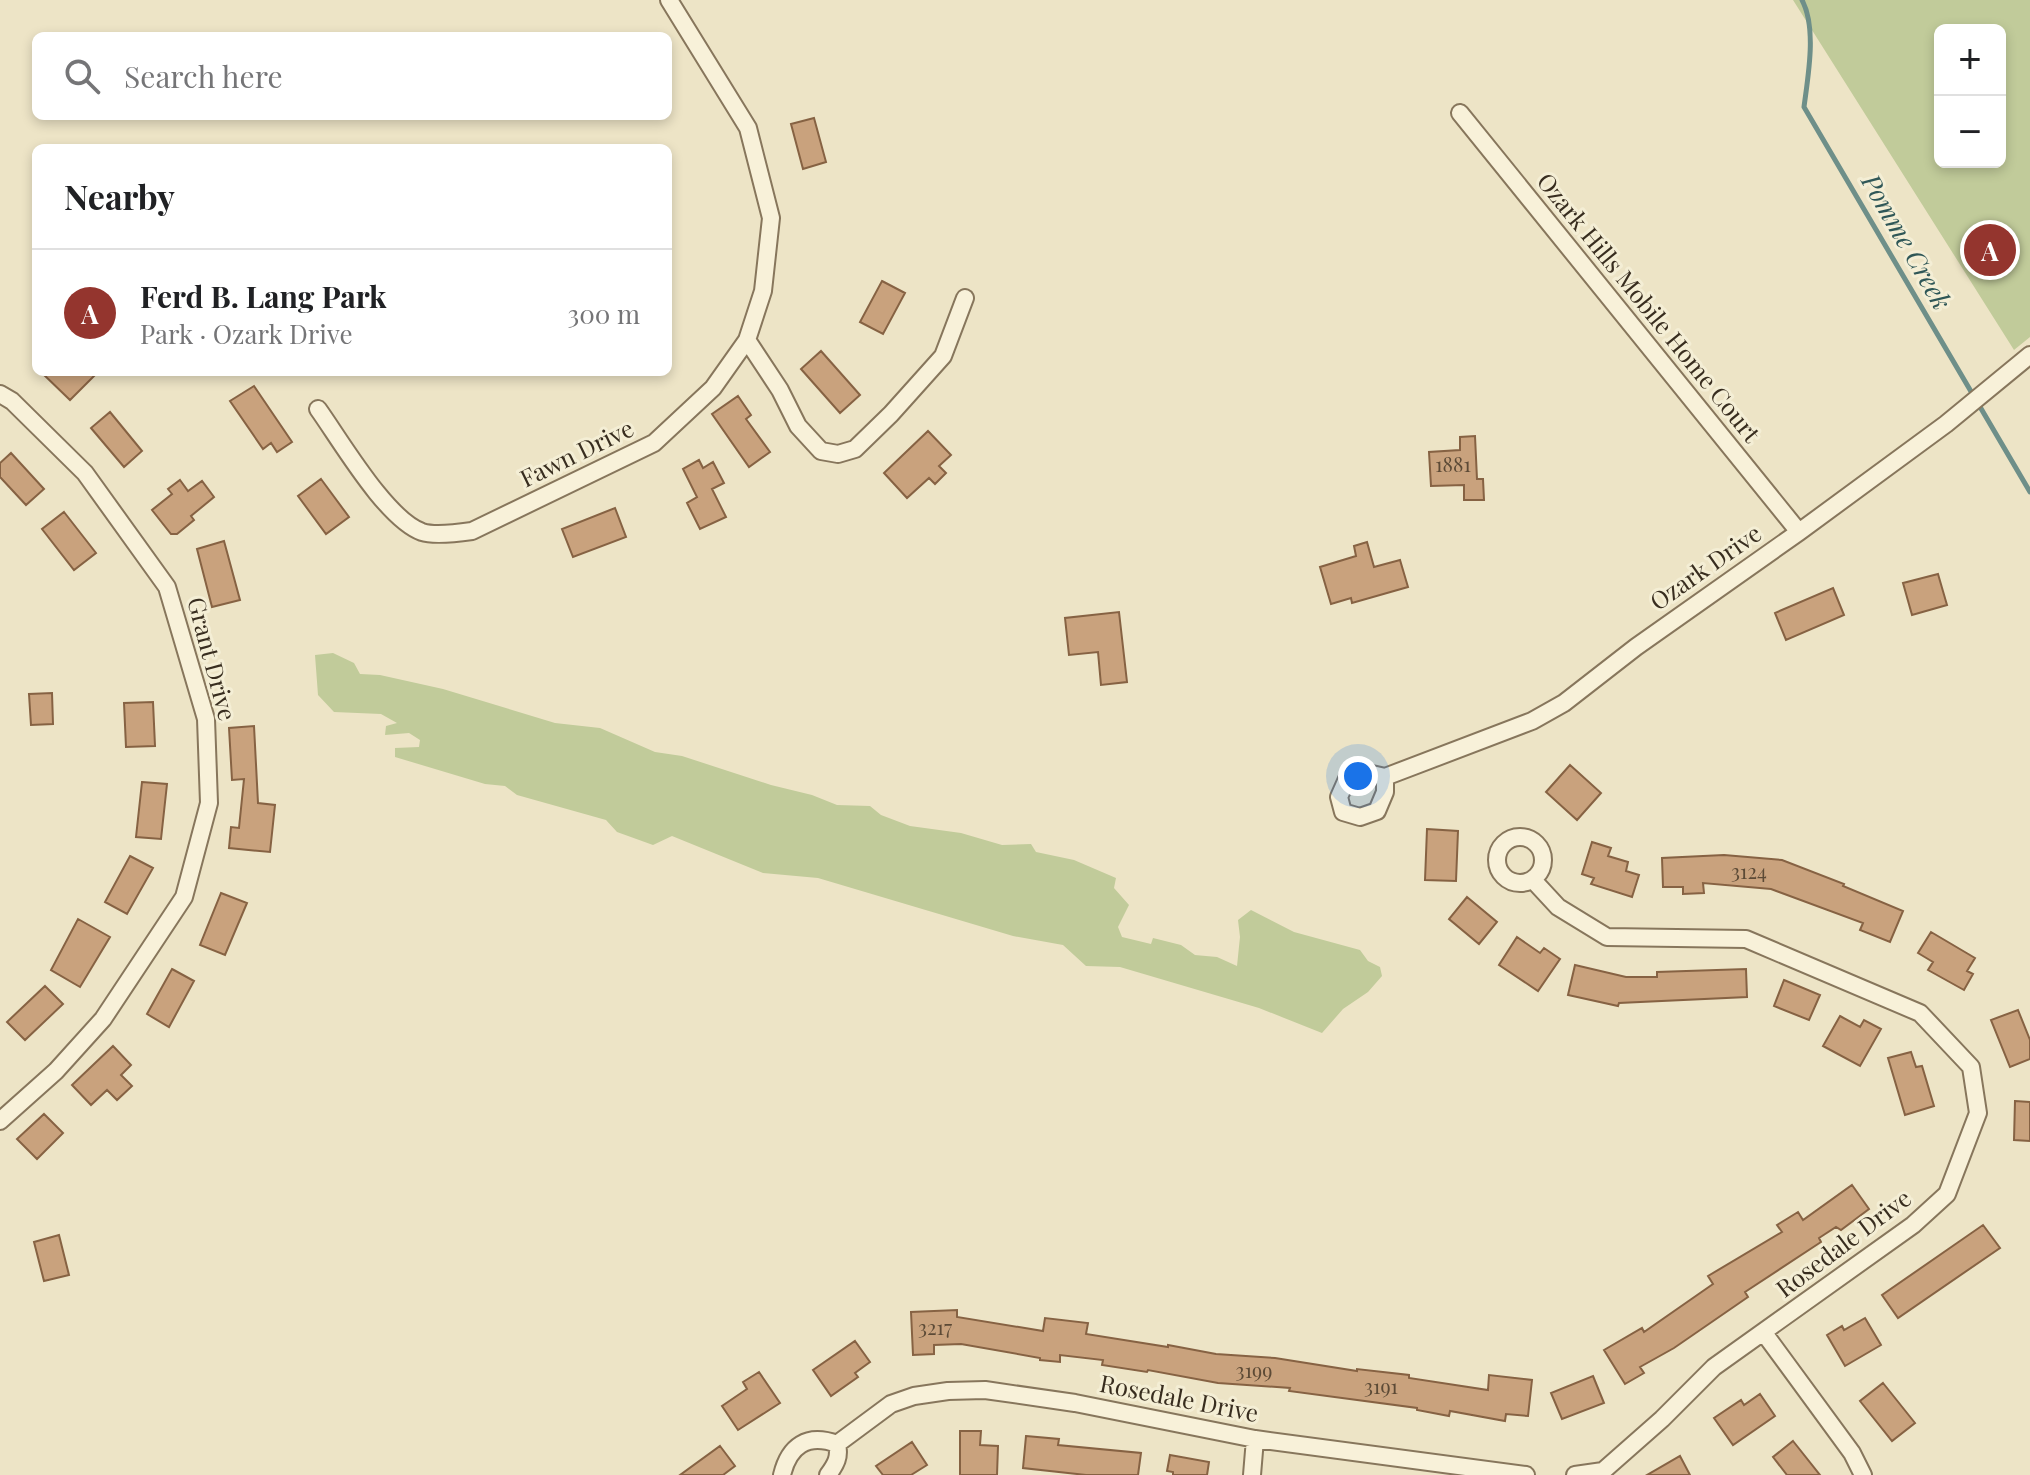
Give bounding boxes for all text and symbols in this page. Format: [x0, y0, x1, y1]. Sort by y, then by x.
map controls [1934, 24, 2006, 168]
button: + [1934, 24, 2006, 96]
search box [32, 32, 672, 120]
icon: search [60, 54, 104, 98]
text: Search here [124, 56, 283, 96]
button: − [1934, 96, 2006, 168]
street label: Ozark Hills Mobile Home Court [1531, 165, 1769, 448]
water label: Pomme Creek [1854, 166, 1960, 315]
text: Nearby [64, 173, 175, 219]
pin: A [1964, 220, 2016, 280]
text: Ferd B. Lang Park [140, 276, 387, 316]
text: A [81, 296, 99, 331]
text: 300 m [568, 296, 640, 331]
text: Park · Ozark Drive [140, 316, 353, 351]
street label: Fawn Drive [514, 411, 638, 493]
house number: 1881 [1435, 450, 1471, 477]
street label: Ozark Drive [1643, 516, 1767, 616]
street label: Grant Drive [181, 593, 245, 724]
your location [1338, 756, 1378, 796]
house number: 3124 [1731, 857, 1767, 884]
street label: Rosedale Drive [1769, 1181, 1917, 1304]
house number: 3217 [918, 1313, 952, 1340]
house number: 3199 [1236, 1356, 1272, 1383]
street label: Rosedale Drive [1097, 1366, 1261, 1428]
house number: 3191 [1364, 1372, 1398, 1399]

